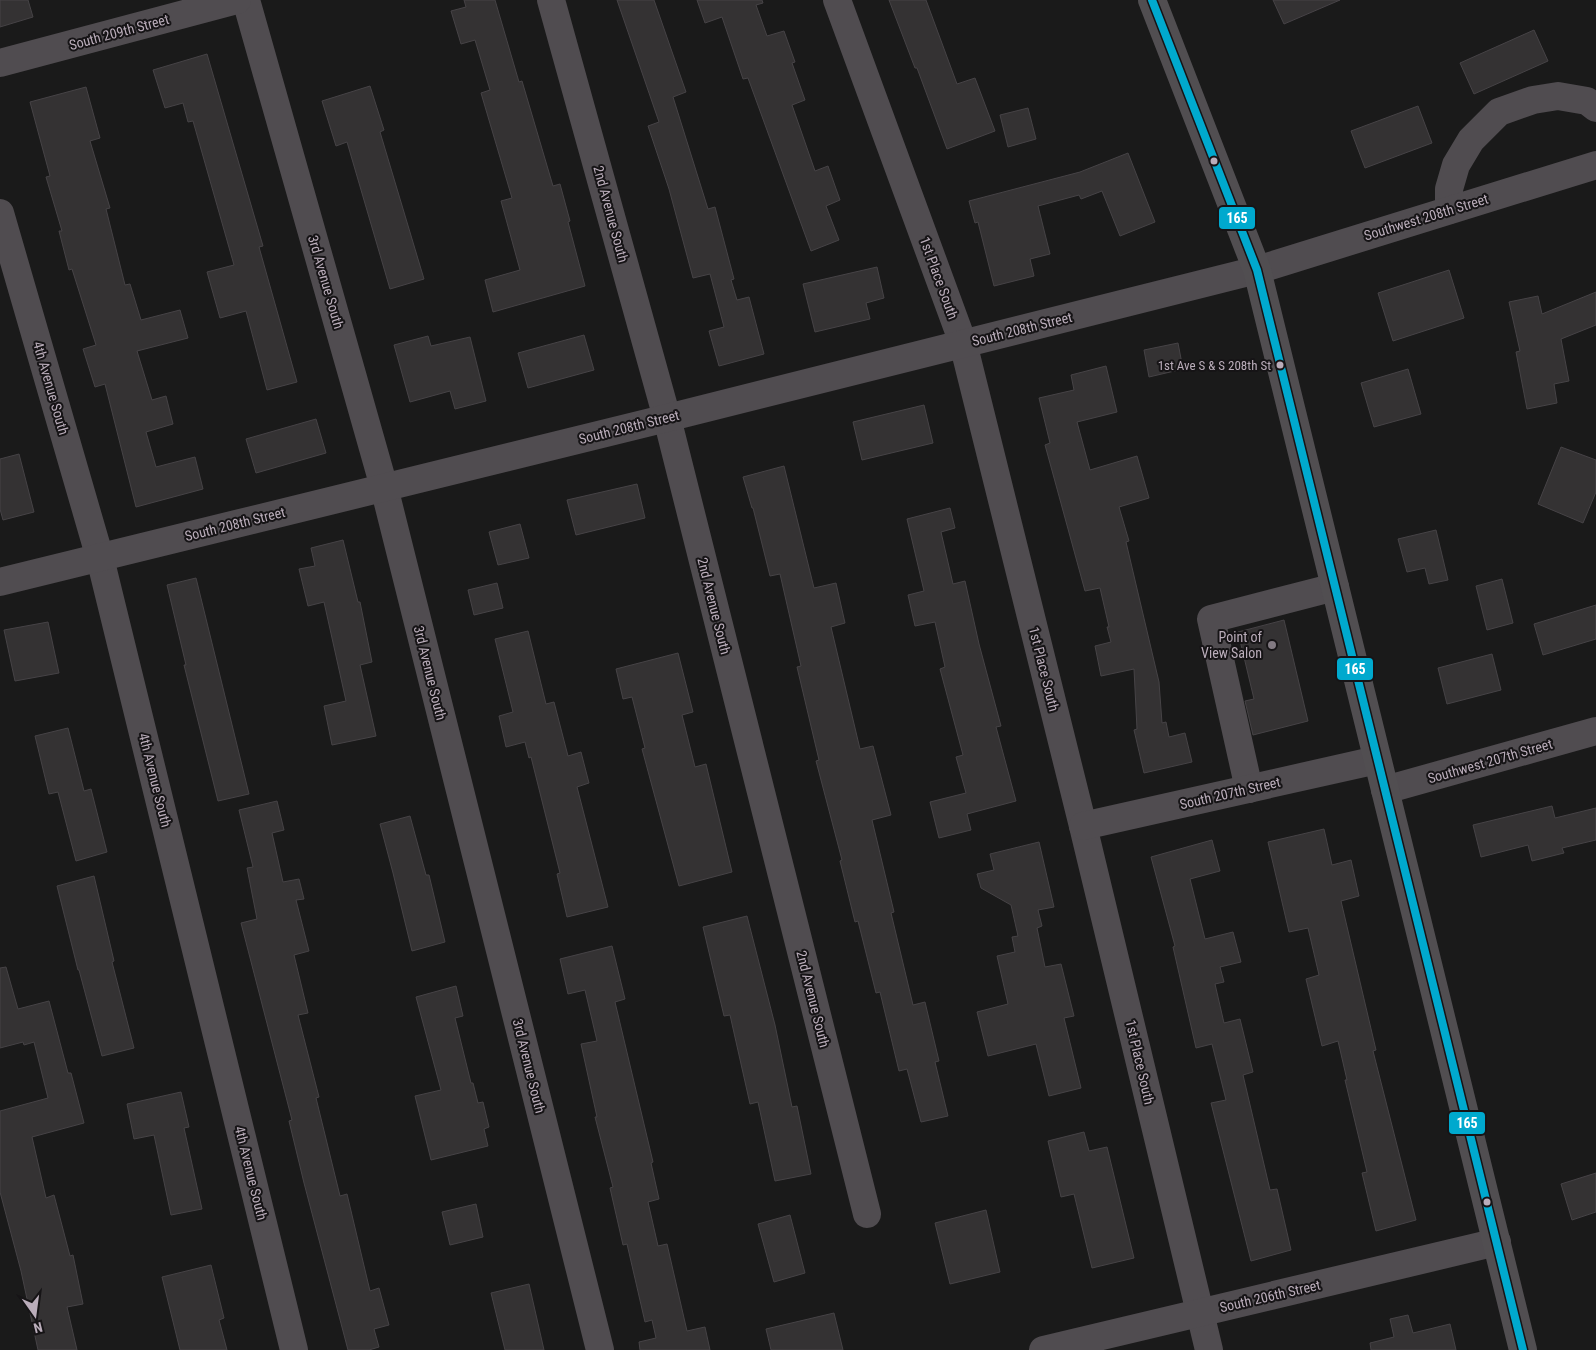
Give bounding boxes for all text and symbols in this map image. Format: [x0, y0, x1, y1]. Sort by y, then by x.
street label: South 209th Street [67, 11, 171, 53]
unlabelled marker [1209, 156, 1219, 166]
street label: 2nd Avenue South [590, 164, 632, 264]
street label: Southwest 208th Street [1362, 190, 1490, 244]
line badge: 165 [1218, 206, 1256, 230]
text: 165 [1226, 210, 1248, 226]
street label: 3rd Avenue South [305, 233, 347, 331]
street label: 1st Place South [917, 235, 961, 321]
street label: South 208th Street [970, 309, 1074, 349]
street label: 4th Avenue South [30, 339, 72, 437]
place label: 1st Ave S & S 208th St [1158, 358, 1271, 373]
marker: 1st Ave S & S 208th St [1275, 360, 1285, 370]
street label: South 208th Street [577, 407, 681, 447]
street label: South 208th Street [183, 504, 287, 544]
street label: 2nd Avenue South [694, 556, 734, 656]
street label: 3rd Avenue South [411, 624, 449, 722]
street label: 1st Place South [1026, 625, 1062, 713]
place label: Point of View Salon [1201, 629, 1263, 661]
marker: Point of View Salon [1266, 639, 1278, 651]
line badge: 165 [1336, 657, 1374, 681]
text: 165 [1344, 661, 1366, 677]
street label: 4th Avenue South [136, 731, 174, 829]
street label: Southwest 207th Street [1426, 736, 1554, 786]
street label: South 207th Street [1178, 774, 1282, 812]
street label: 2nd Avenue South [793, 949, 833, 1049]
street label: 3rd Avenue South [510, 1017, 548, 1115]
street label: 1st Place South [1122, 1018, 1158, 1106]
line badge: 165 [1448, 1111, 1486, 1135]
text: 165 [1456, 1115, 1478, 1131]
street label: 4th Avenue South [232, 1124, 270, 1222]
unlabelled marker [1482, 1197, 1492, 1207]
street label: South 206th Street [1218, 1277, 1322, 1315]
north arrow [10, 1290, 60, 1340]
text: N [32, 1319, 44, 1336]

